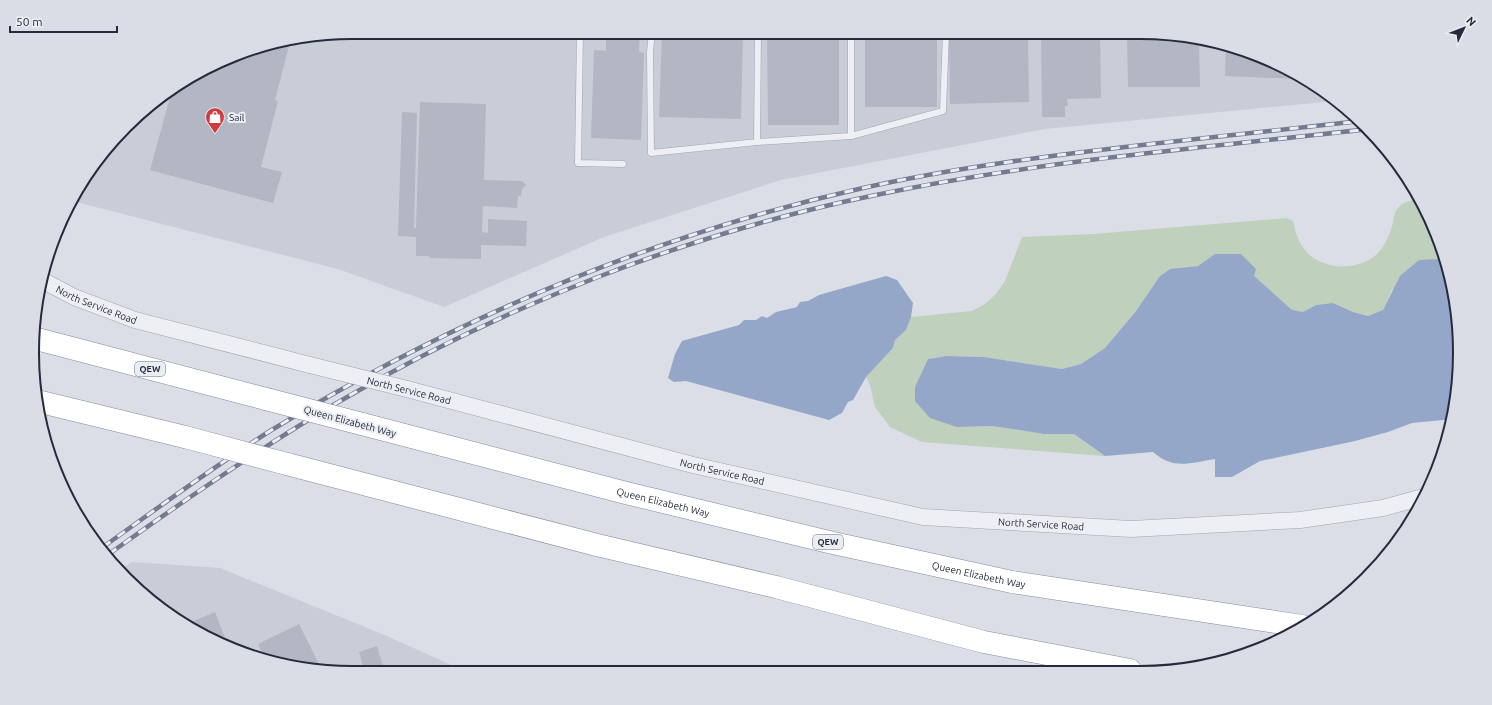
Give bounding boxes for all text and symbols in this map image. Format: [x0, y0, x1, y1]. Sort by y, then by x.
scale bar [10, 8, 117, 34]
north arrow [1444, 8, 1484, 48]
text: N [1464, 14, 1479, 28]
text: 50 m [16, 15, 43, 28]
shop icon: Sail [204, 106, 226, 134]
place label: Sail [229, 112, 245, 123]
street label: North Service Road [54, 283, 139, 326]
road number: QEW [135, 362, 165, 376]
street label: North Service Road [366, 375, 452, 406]
street label: Queen Elizabeth Way [302, 404, 397, 439]
street label: North Service Road [679, 457, 766, 487]
street label: Queen Elizabeth Way [615, 486, 711, 519]
street label: North Service Road [998, 516, 1085, 532]
road number: QEW [813, 535, 843, 549]
street label: Queen Elizabeth Way [931, 560, 1026, 590]

